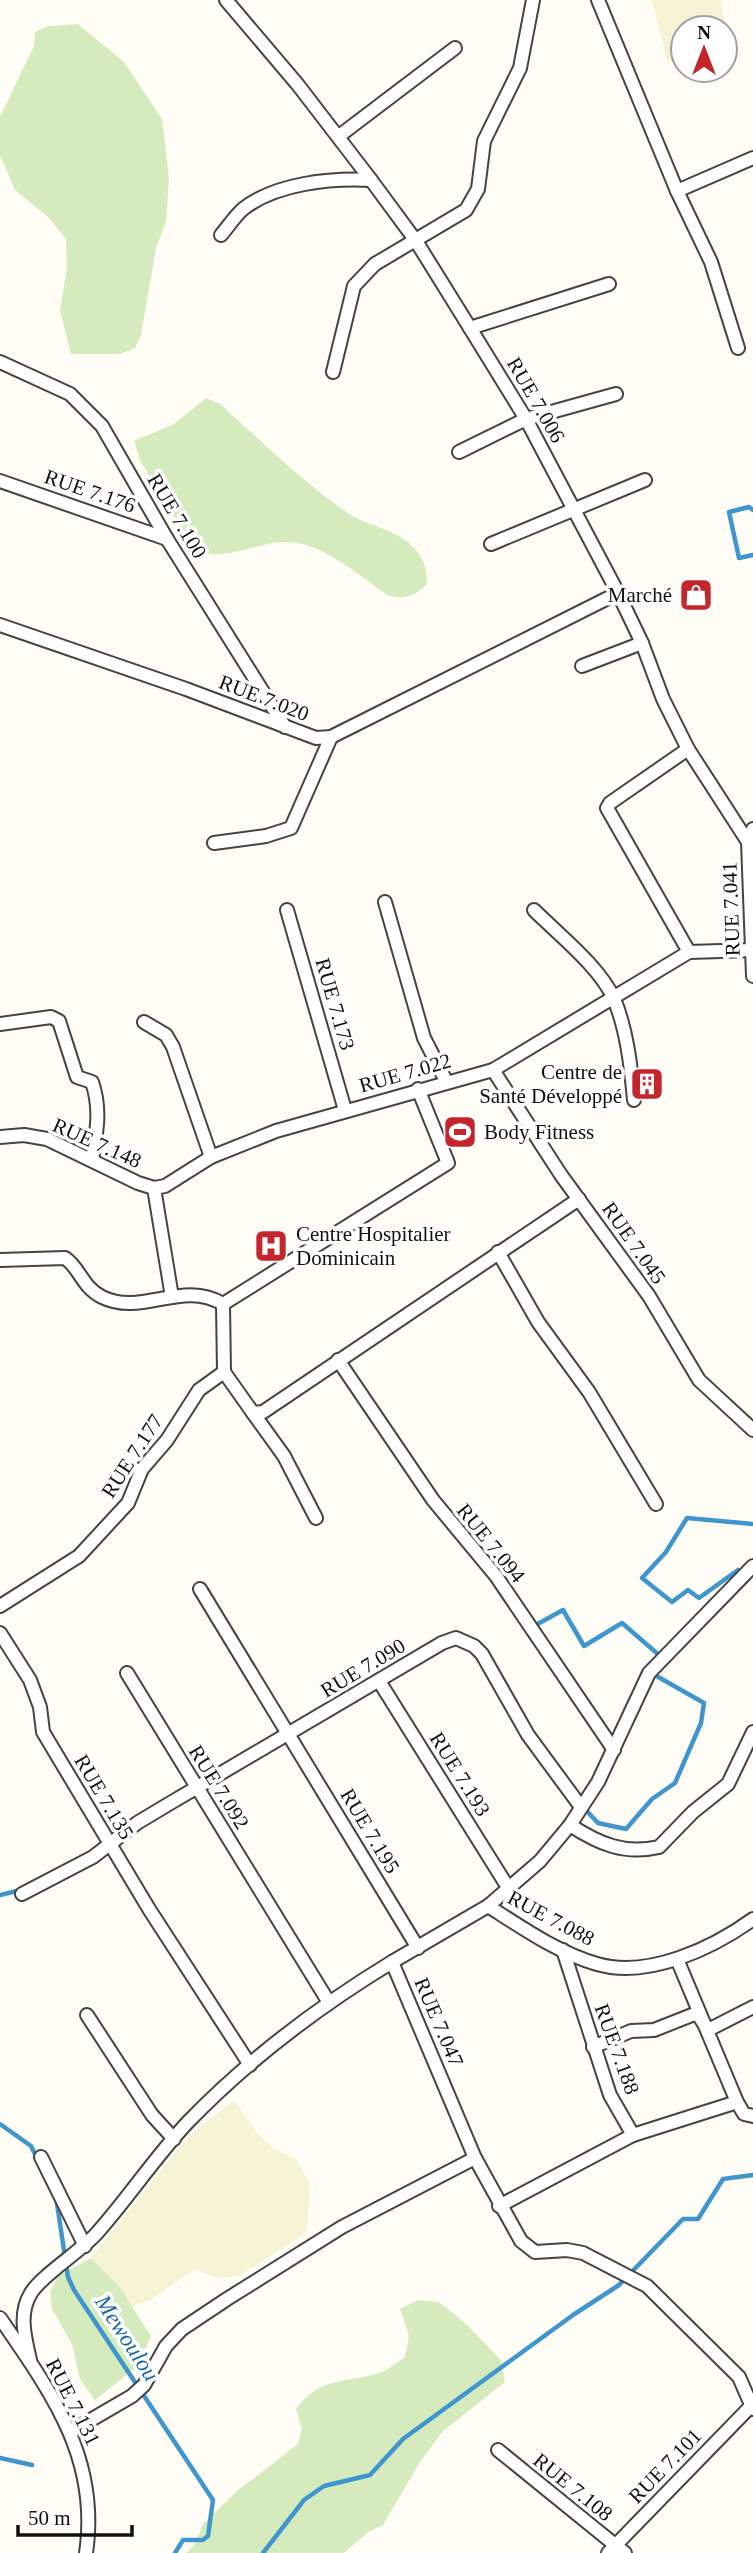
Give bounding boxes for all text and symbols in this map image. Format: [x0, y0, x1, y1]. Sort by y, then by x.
north arrow [669, 14, 739, 84]
text: N [697, 22, 711, 43]
street label: RUE 7.006 [502, 353, 570, 447]
street label: RUE 7.176 [41, 464, 139, 518]
street label: RUE 7.100 [142, 469, 212, 563]
shop icon: Marché [677, 576, 715, 614]
place label: Marché [608, 583, 672, 607]
street label: RUE 7.020 [216, 670, 312, 726]
street label: RUE 7.041 [717, 861, 745, 957]
street label: RUE 7.173 [310, 955, 360, 1053]
street label: RUE 7.022 [356, 1048, 454, 1098]
place label: Centre de Santé Développé [479, 1060, 622, 1108]
building icon: Centre de Santé Développé [628, 1065, 666, 1103]
street label: RUE 7.148 [49, 1113, 145, 1173]
sports icon: Body Fitness [441, 1113, 479, 1151]
place label: Body Fitness [484, 1120, 594, 1144]
street label: RUE 7.045 [597, 1197, 671, 1289]
place label: Centre Hospitalier Dominicain [296, 1222, 451, 1270]
hospital icon: Centre Hospitalier Dominicain [252, 1227, 290, 1265]
street label: RUE 7.177 [96, 1410, 168, 1502]
street label: RUE 7.094 [452, 1499, 530, 1588]
street label: RUE 7.090 [316, 1633, 410, 1703]
street label: RUE 7.193 [425, 1728, 495, 1820]
street label: RUE 7.092 [184, 1741, 254, 1833]
street label: RUE 7.135 [69, 1750, 139, 1844]
street label: RUE 7.195 [335, 1784, 405, 1878]
street label: RUE 7.088 [504, 1885, 598, 1951]
street label: RUE 7.047 [409, 1974, 469, 2070]
street label: RUE 7.188 [590, 2000, 644, 2098]
water label: Mewoulou [90, 2290, 164, 2386]
street label: RUE 7.131 [41, 2354, 105, 2450]
street label: RUE 7.101 [624, 2424, 706, 2508]
street label: RUE 7.108 [529, 2448, 617, 2526]
scale bar [18, 2494, 131, 2538]
text: 50 m [28, 2506, 71, 2530]

